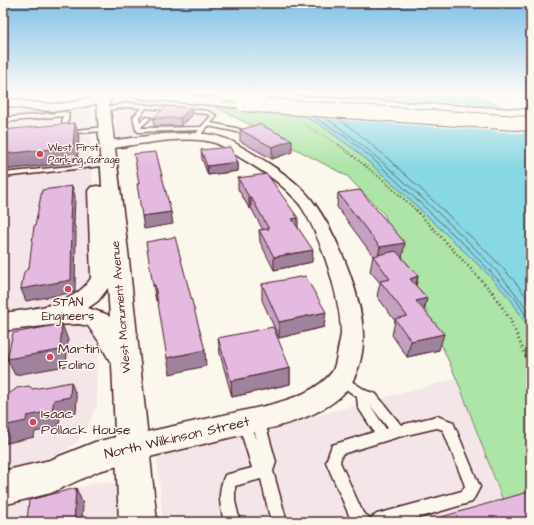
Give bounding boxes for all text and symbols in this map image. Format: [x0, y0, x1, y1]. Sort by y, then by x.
place label: West First Parking Garage [48, 141, 121, 168]
marker: West First Parking Garage [35, 149, 45, 159]
street label: West Monument Avenue [107, 240, 135, 374]
marker: STAN Engineers [63, 284, 73, 294]
place label: STAN Engineers [42, 294, 94, 326]
place label: Martin Folino [58, 339, 99, 375]
marker: Martin Folino [45, 352, 55, 362]
place label: Isaac Pollack House [41, 404, 131, 440]
street label: North Wilkinson Street [102, 411, 252, 464]
marker: Isaac Pollack House [28, 417, 38, 427]

